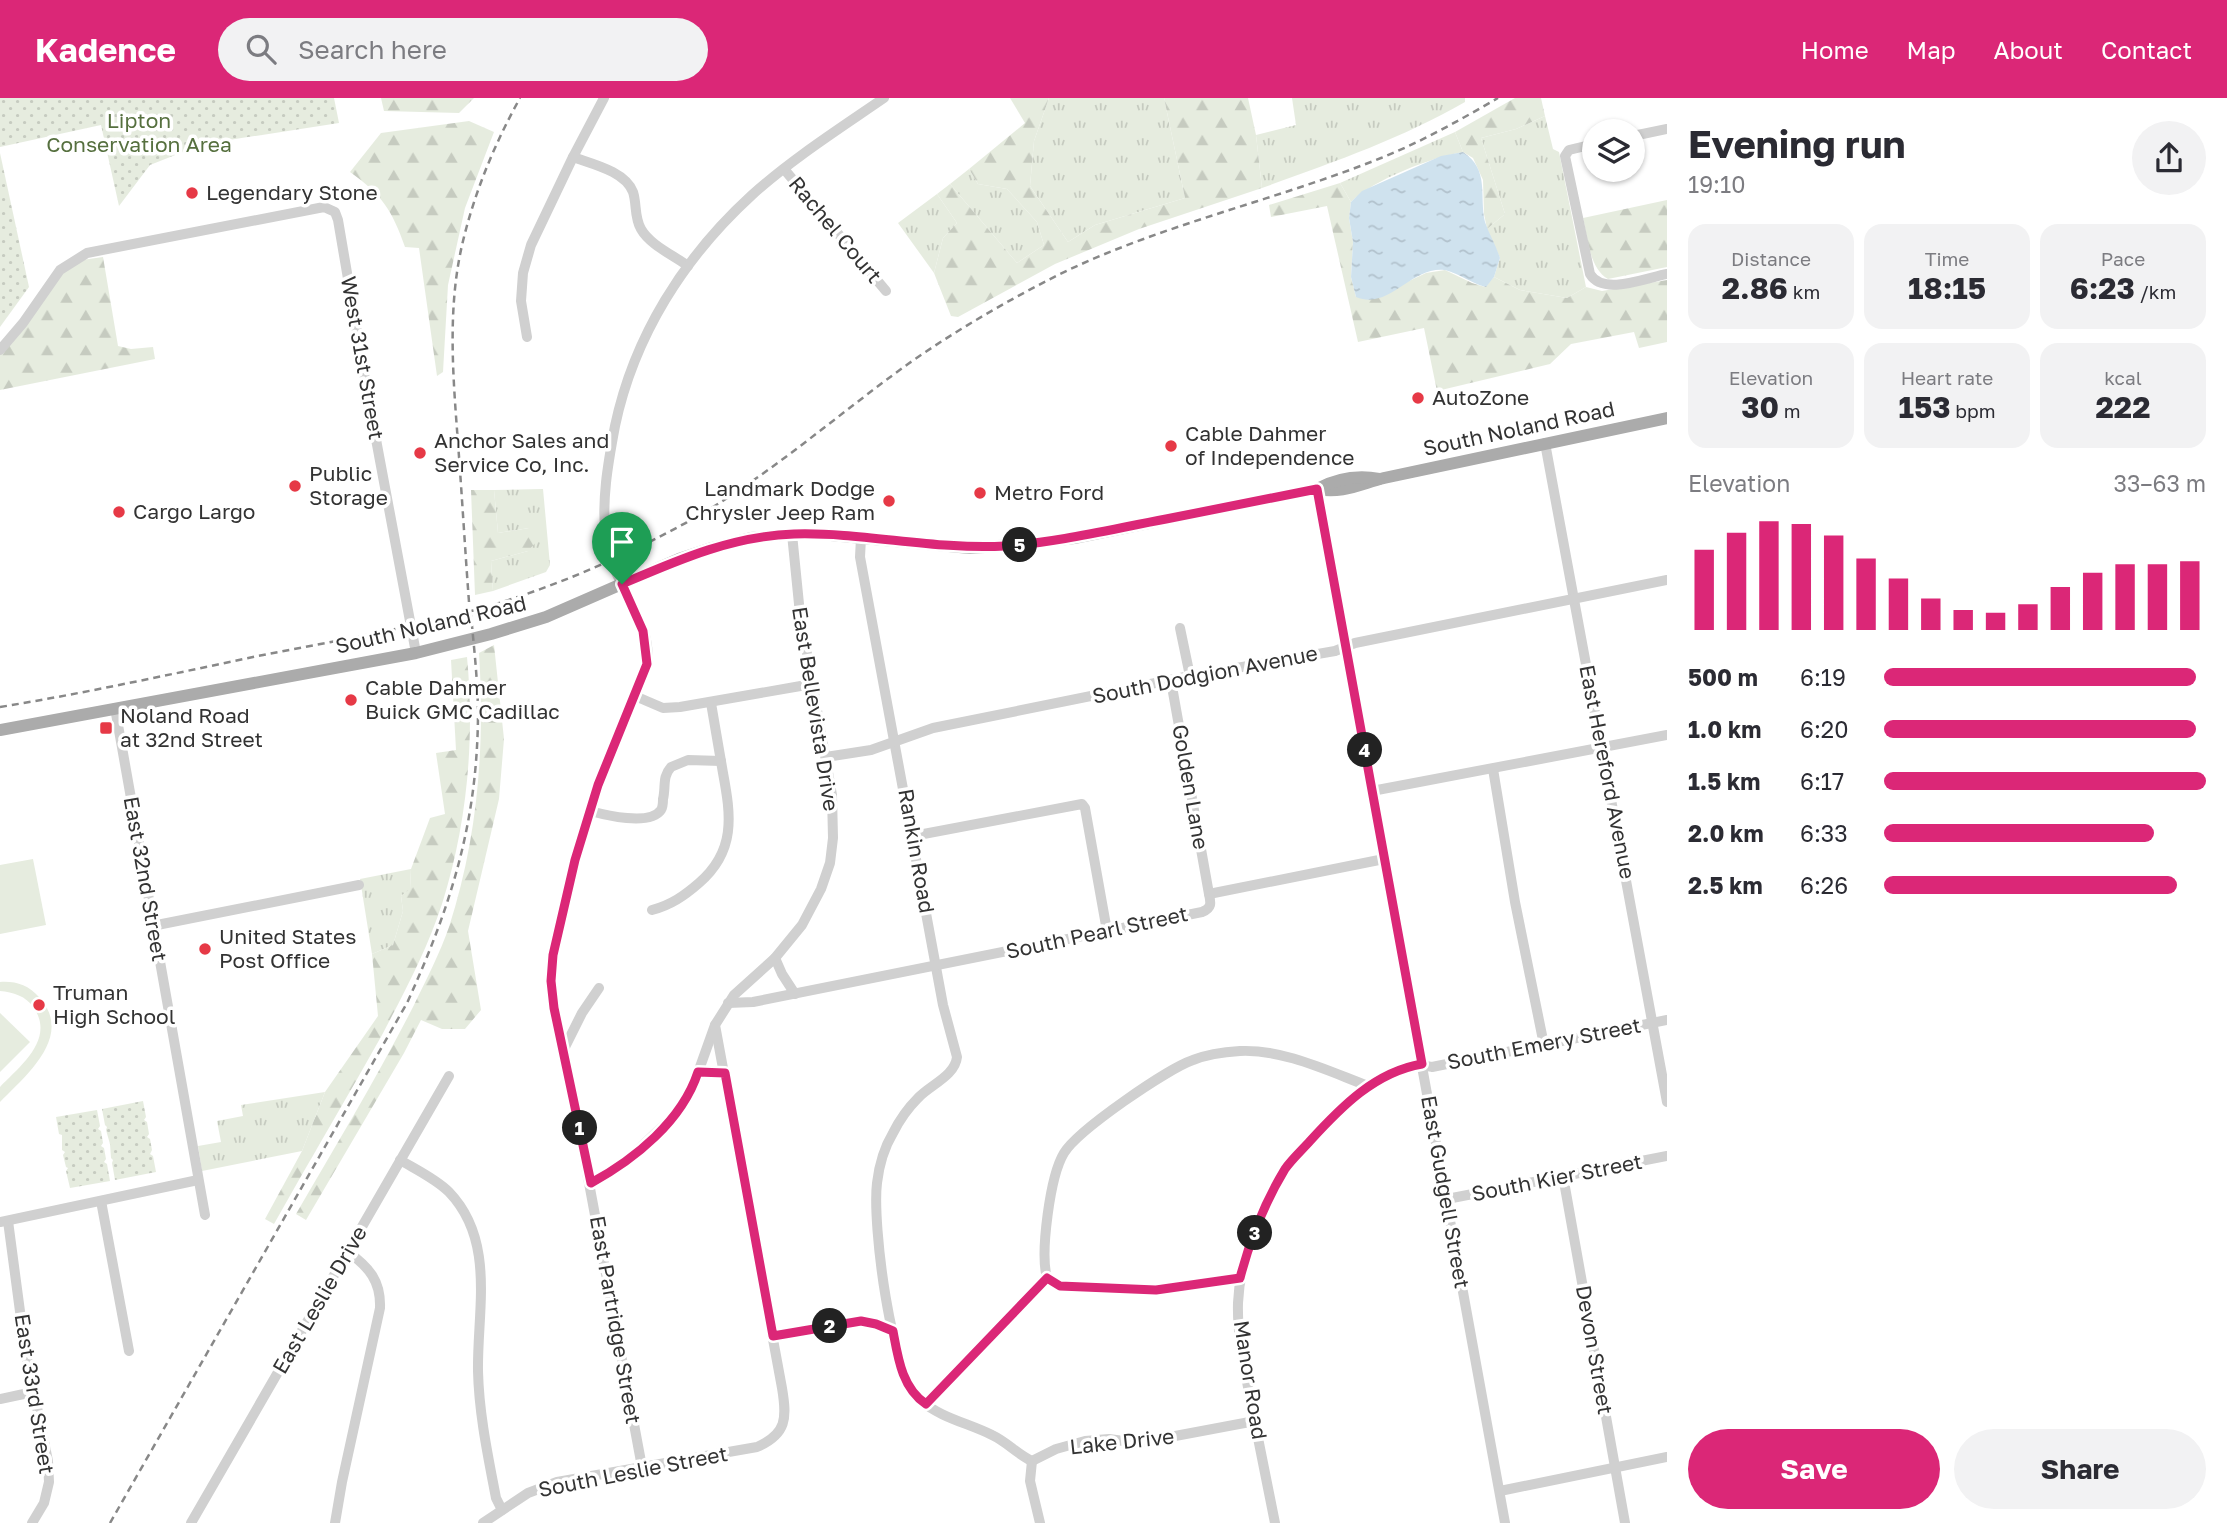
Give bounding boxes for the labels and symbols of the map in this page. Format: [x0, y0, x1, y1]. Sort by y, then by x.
park label: Lipton Conservation Area [46, 107, 232, 157]
street label: Rachel Court [784, 171, 888, 288]
place label: Legendary Stone [206, 179, 378, 205]
marker: Legendary Stone [184, 185, 200, 201]
street label: West 31st Street [336, 274, 390, 442]
place label: AutoZone [1432, 384, 1529, 410]
marker: AutoZone [1410, 390, 1426, 406]
street label: South Noland Road [1421, 395, 1617, 461]
place label: Cable Dahmer of Independence [1185, 420, 1355, 470]
place label: Anchor Sales and Service Co, Inc. [434, 427, 609, 477]
marker: Cable Dahmer of Independence [1163, 438, 1179, 454]
marker: Anchor Sales and Service Co, Inc. [412, 445, 428, 461]
place label: Public Storage [309, 460, 388, 510]
place label: Landmark Dodge Chrysler Jeep Ram [685, 475, 875, 525]
marker: Public Storage [287, 478, 303, 494]
place label: Metro Ford [994, 479, 1104, 505]
marker: Metro Ford [972, 485, 988, 501]
marker: Landmark Dodge Chrysler Jeep Ram [881, 493, 897, 509]
place label: Cargo Largo [133, 498, 255, 524]
marker: Cargo Largo [111, 504, 127, 520]
pin [592, 512, 652, 584]
pin: 5 [1002, 528, 1038, 562]
street label: South Noland Road [333, 589, 529, 659]
street label: East Bellevista Drive [787, 605, 845, 813]
street label: South Dodgion Avenue [1090, 639, 1320, 709]
street label: East Hereford Avenue [1574, 662, 1642, 881]
place label: Cable Dahmer Buick GMC Cadillac [365, 674, 560, 724]
marker: Cable Dahmer Buick GMC Cadillac [343, 692, 359, 708]
place label: Noland Road at 32nd Street [120, 702, 263, 752]
marker: Noland Road at 32nd Street [98, 720, 114, 736]
street label: Golden Lane [1167, 722, 1215, 851]
pin: 4 [1348, 732, 1382, 768]
street label: Rankin Road [893, 787, 941, 915]
street label: East 32nd Street [119, 794, 173, 963]
street label: South Pearl Street [1003, 900, 1190, 964]
place label: United States Post Office [219, 923, 356, 973]
marker: United States Post Office [197, 941, 213, 957]
place label: Truman High School [53, 979, 175, 1029]
marker: Truman High School [31, 997, 47, 1013]
street label: South Emery Street [1445, 1011, 1643, 1075]
street label: East Gudgell Street [1416, 1093, 1476, 1290]
pin: 1 [562, 1110, 598, 1146]
street label: South Kier Street [1469, 1148, 1644, 1206]
street label: East Partridge Street [585, 1214, 647, 1426]
pin: 3 [1238, 1216, 1272, 1250]
street label: East Leslie Drive [266, 1221, 372, 1378]
street label: Devon Street [1571, 1283, 1619, 1416]
pin: 2 [812, 1308, 848, 1344]
street label: East 33rd Street [9, 1312, 61, 1476]
street label: Manor Road [1229, 1318, 1273, 1441]
street label: Lake Drive [1068, 1423, 1175, 1459]
street label: South Leslie Street [536, 1440, 730, 1502]

